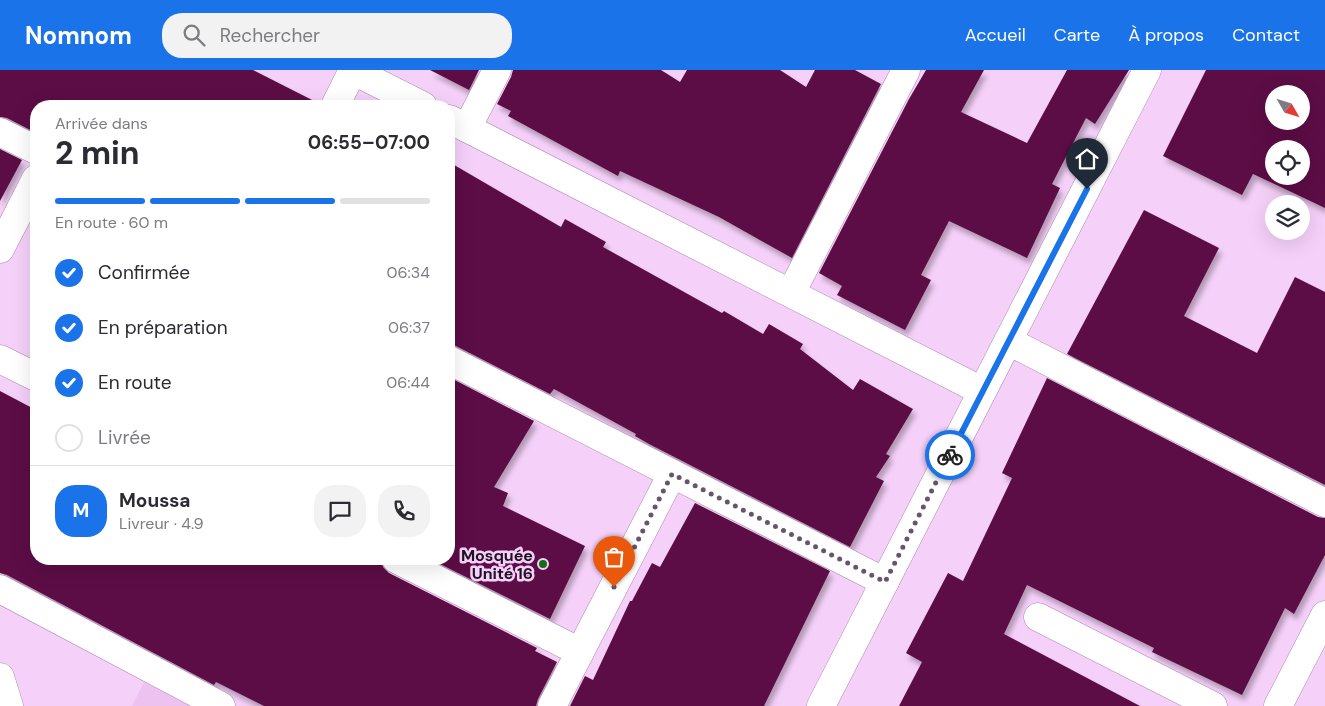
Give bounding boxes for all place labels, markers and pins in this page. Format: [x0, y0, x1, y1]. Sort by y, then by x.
pin [1066, 138, 1108, 189]
pin [593, 536, 635, 587]
place label: Mosquée Unité 16 [461, 545, 533, 584]
marker: Mosquée Unité 16 [537, 558, 549, 570]

